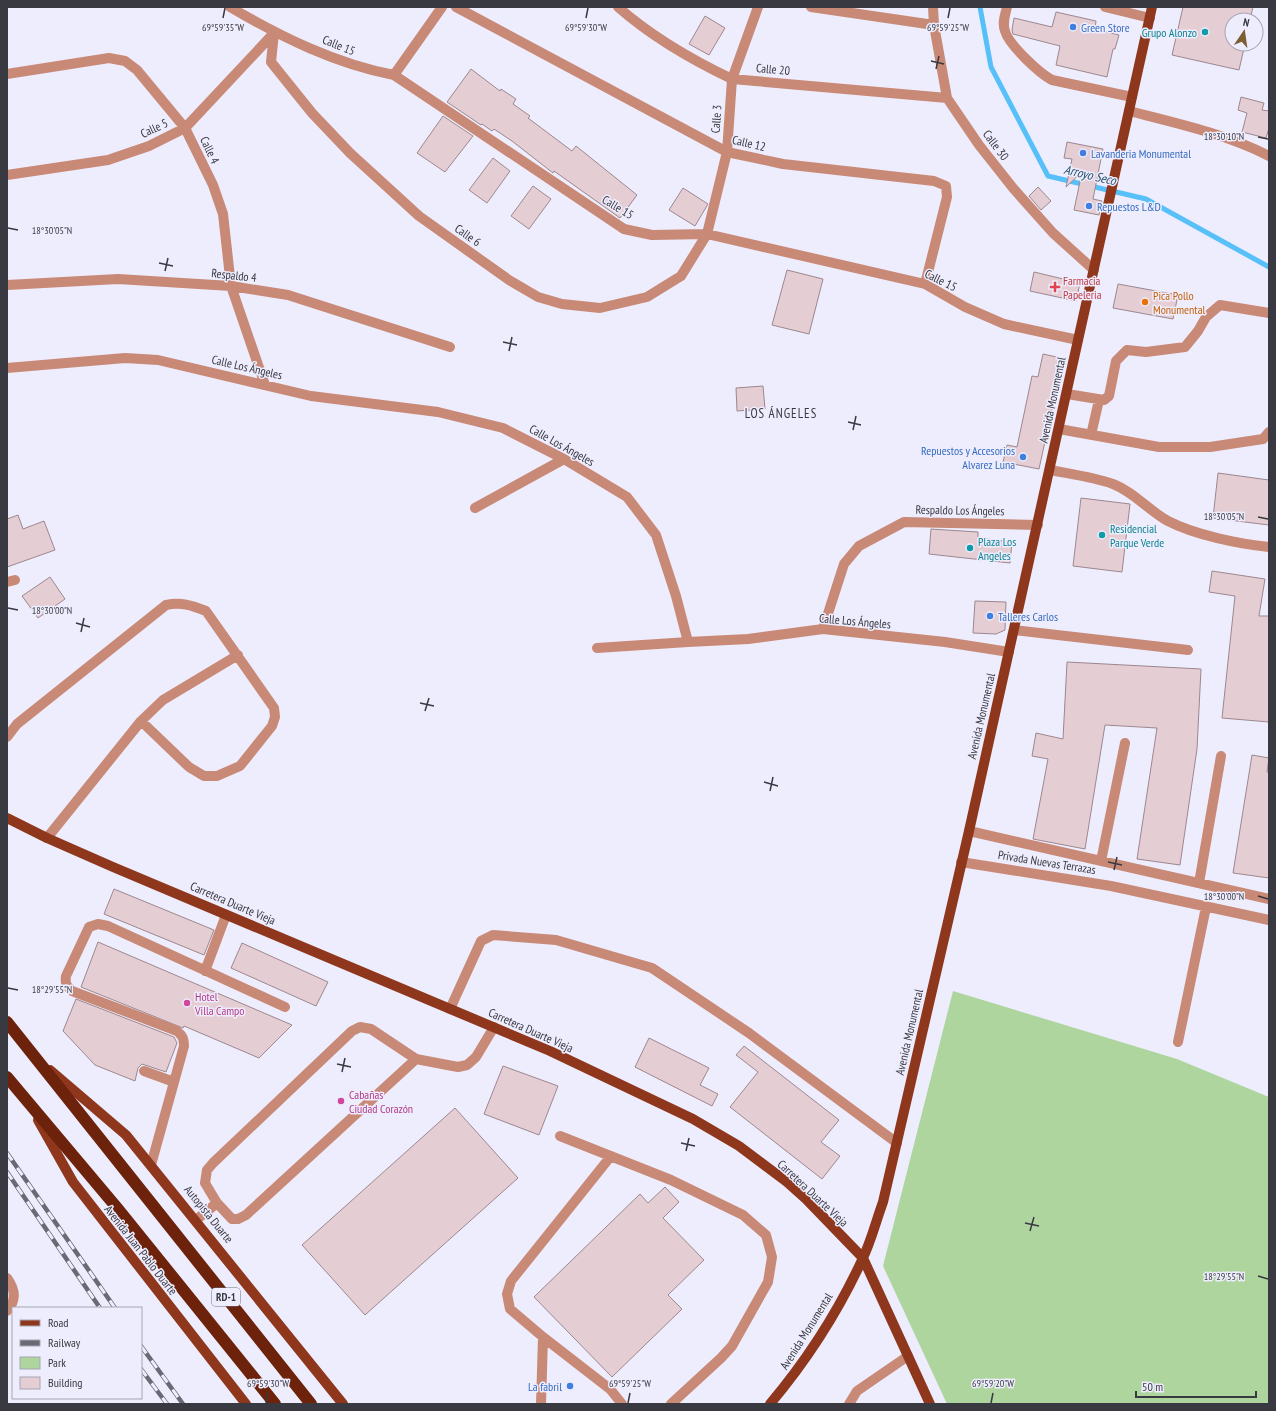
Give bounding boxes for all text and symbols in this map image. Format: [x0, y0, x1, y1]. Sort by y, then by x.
north arrow [1224, 12, 1264, 52]
text: N [1242, 15, 1251, 30]
place label: Green Store [1081, 20, 1130, 35]
text: 69°59'35"W [202, 21, 244, 34]
text: 69°59'30"W [565, 21, 607, 34]
text: 69°59'25"W [927, 21, 969, 34]
marker: Green Store [1068, 22, 1078, 32]
place label: Grupo Alonzo [1142, 25, 1197, 40]
marker: Grupo Alonzo [1200, 27, 1210, 37]
street label: Calle 15 [320, 32, 358, 58]
street label: Calle 20 [755, 60, 791, 78]
street label: Calle 3 [708, 104, 724, 134]
street label: Calle 5 [138, 115, 170, 141]
street label: Calle 30 [980, 127, 1012, 163]
text: 18°30'10"N [1204, 130, 1244, 143]
street label: Calle 12 [731, 132, 767, 154]
street label: Calle 4 [197, 134, 223, 167]
place label: Lavanderia Monumental [1091, 146, 1191, 161]
marker: Lavanderia Monumental [1078, 148, 1088, 158]
water label: Arroyo Seco [1062, 161, 1119, 190]
street label: Calle 15 [600, 192, 636, 222]
place label: Repuestos L&D [1097, 199, 1161, 214]
marker: Repuestos L&D [1084, 201, 1094, 211]
street label: Calle 6 [452, 221, 484, 249]
text: 18°30'05"N [32, 224, 72, 237]
street label: Respaldo 4 [211, 265, 258, 285]
street label: Calle 15 [922, 266, 960, 294]
place label: Farmacia Papeleria [1063, 273, 1102, 302]
marker: Farmacia Papeleria [1050, 282, 1060, 292]
place label: Pica Pollo Monumental [1153, 288, 1205, 317]
marker: Pica Pollo Monumental [1140, 297, 1150, 307]
street label: Calle Los Ángeles [210, 352, 284, 382]
street label: Avenida Monumental [1036, 355, 1068, 444]
district label: LOS ÁNGELES [745, 405, 817, 422]
street label: Calle Los Ángeles [527, 421, 597, 469]
place label: Repuestos y Accesorios Alvarez Luna [921, 443, 1015, 472]
marker: Repuestos y Accesorios Alvarez Luna [1018, 452, 1028, 462]
street label: Respaldo Los Ángeles [915, 502, 1005, 518]
text: 18°30'05"N [1204, 510, 1244, 523]
place label: Residencial Parque Verde [1110, 521, 1164, 550]
marker: Residencial Parque Verde [1097, 530, 1107, 540]
place label: Plaza Los Angeles [978, 534, 1016, 563]
marker: Plaza Los Angeles [965, 543, 975, 553]
text: 18°30'00"N [32, 604, 72, 617]
place label: Talleres Carlos [998, 609, 1058, 624]
street label: Calle Los Ángeles [818, 610, 892, 632]
marker: Talleres Carlos [985, 611, 995, 621]
street label: Avenida Monumental [964, 671, 998, 760]
street label: Privada Nuevas Terrazas [997, 847, 1097, 877]
street label: Carretera Duarte Vieja [188, 878, 278, 928]
text: 18°30'00"N [1204, 890, 1244, 903]
text: 18°29'55"N [32, 983, 72, 996]
street label: Avenida Monumental [892, 987, 926, 1076]
place label: Hotel Villa Campo [194, 989, 244, 1018]
marker: Hotel Villa Campo [182, 998, 192, 1008]
street label: Carretera Duarte Vieja [486, 1005, 576, 1055]
place label: Cabañas Ciudad Corazón [349, 1087, 413, 1116]
marker: Cabañas Ciudad Corazón [336, 1096, 346, 1106]
street label: Carretera Duarte Vieja [775, 1156, 852, 1230]
street label: Autopista Duarte [181, 1182, 237, 1246]
street label: Avenida Juan Pablo Duarte [101, 1202, 181, 1298]
text: 18°29'55"N [1204, 1270, 1244, 1283]
road number: RD-1 [212, 1288, 240, 1306]
street label: Avenida Monumental [776, 1290, 836, 1372]
legend [12, 1307, 142, 1399]
text: Road [48, 1315, 68, 1330]
text: Railway [48, 1335, 81, 1350]
text: Park [48, 1355, 66, 1370]
scale bar [1136, 1373, 1256, 1399]
text: Building [48, 1375, 83, 1390]
text: 69°59'30"W [247, 1377, 289, 1390]
text: 69°59'25"W [609, 1377, 651, 1390]
text: 69°59'20"W [972, 1377, 1014, 1390]
place label: La fabril [528, 1379, 562, 1394]
text: 50 m [1142, 1379, 1163, 1394]
marker: La fabril [565, 1381, 575, 1391]

